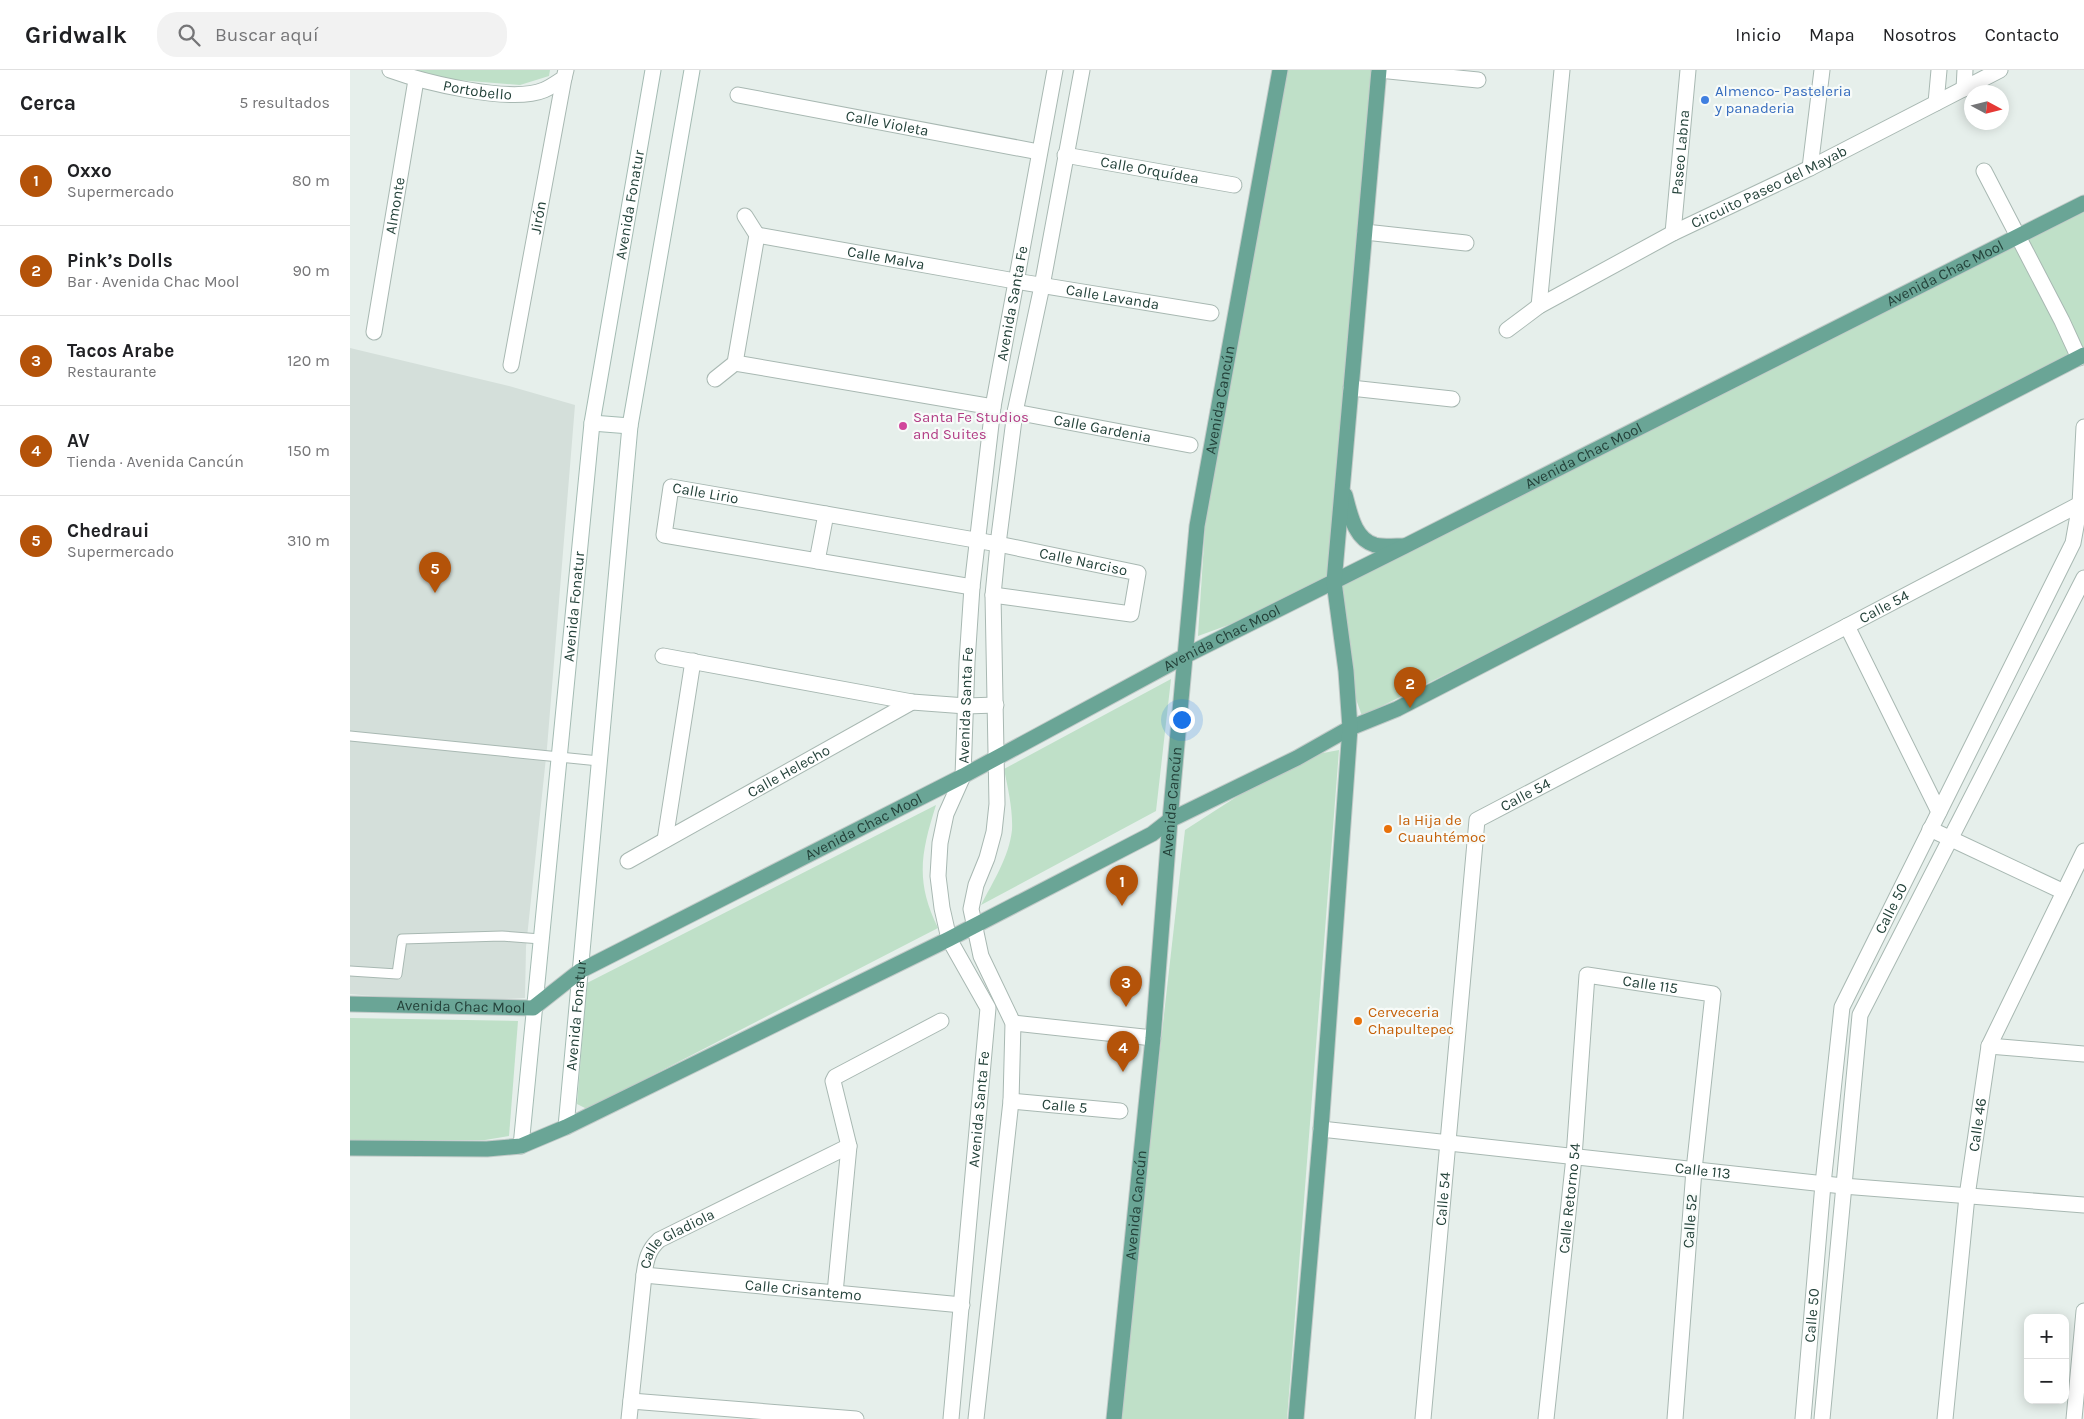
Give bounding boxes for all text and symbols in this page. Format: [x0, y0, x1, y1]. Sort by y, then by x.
search box [157, 12, 507, 57]
text: Gridwalk [25, 21, 127, 49]
icon: search [175, 21, 203, 49]
text: Buscar aquí [215, 24, 319, 46]
text: Inicio [1735, 24, 1781, 46]
text: Mapa [1809, 24, 1855, 46]
text: Nosotros [1883, 24, 1957, 46]
text: Contacto [1985, 24, 2059, 46]
street label: Portobello [441, 76, 512, 104]
place label: Almenco- Pasteleria y panaderia [1714, 82, 1851, 117]
north arrow [1964, 85, 2009, 130]
text: Cerca [20, 91, 76, 115]
text: 5 resultados [239, 93, 330, 112]
marker: Almenco- Pasteleria y panaderia [1699, 94, 1711, 106]
street label: Calle Violeta [844, 107, 930, 140]
street label: Paseo Labna [1668, 109, 1693, 196]
street label: Circuito Paseo del Mayab [1688, 141, 1850, 232]
street label: Avenida Fonatur [611, 148, 648, 261]
street label: Calle Orquídea [1099, 152, 1200, 188]
text: Oxxo [67, 160, 112, 182]
text: 1 [33, 171, 39, 190]
text: 80 m [292, 171, 330, 190]
street label: Almonte [381, 176, 409, 236]
text: Supermercado [67, 182, 174, 201]
street label: Jirón [526, 200, 550, 235]
street label: Avenida Chac Mool [1883, 236, 2007, 310]
street label: Calle Malva [846, 242, 926, 274]
street label: Avenida Santa Fe [993, 244, 1031, 363]
text: Pink’s Dolls [67, 250, 173, 272]
text: 2 [31, 261, 41, 280]
text: 90 m [292, 261, 330, 280]
text: Bar · Avenida Chac Mool [67, 272, 239, 291]
street label: Calle Lavanda [1065, 280, 1161, 313]
text: Tacos Arabe [67, 340, 174, 362]
street label: Avenida Cancún [1201, 344, 1239, 456]
text: 3 [31, 351, 41, 370]
text: 120 m [287, 351, 330, 370]
text: Restaurante [67, 362, 156, 381]
place label: Santa Fe Studios and Suites [913, 408, 1029, 443]
street label: Calle Gardenia [1052, 410, 1153, 447]
street label: Avenida Chac Mool [1522, 419, 1645, 493]
marker: Santa Fe Studios and Suites [897, 420, 909, 432]
text: AV [67, 430, 90, 452]
text: 4 [31, 441, 41, 460]
text: 150 m [287, 441, 330, 460]
text: Tienda · Avenida Cancún [67, 452, 244, 471]
street label: Calle Lirio [671, 478, 740, 508]
text: Chedraui [67, 520, 149, 542]
text: 5 [31, 531, 41, 550]
text: 310 m [287, 531, 330, 550]
text: Supermercado [67, 542, 174, 561]
street label: Calle Narciso [1038, 544, 1129, 580]
street label: Avenida Fonatur [560, 550, 588, 663]
pin: 5 [419, 552, 451, 593]
street label: Calle 54 [1856, 586, 1913, 627]
street label: Avenida Chac Mool [1160, 601, 1283, 675]
street label: Avenida Santa Fe [954, 646, 977, 764]
pin: 2 [1394, 667, 1426, 708]
your location [1169, 707, 1195, 733]
street label: Calle Helecho [744, 741, 833, 801]
street label: Avenida Cancún [1158, 746, 1186, 857]
street label: Calle 54 [1497, 774, 1554, 815]
street label: Avenida Chac Mool [802, 789, 925, 864]
place label: la Hija de Cuauhtémoc [1398, 811, 1486, 846]
marker: la Hija de Cuauhtémoc [1382, 823, 1394, 835]
pin: 1 [1106, 865, 1138, 906]
street label: Calle 50 [1871, 880, 1911, 937]
street label: Avenida Fonatur [562, 959, 590, 1072]
pin: 3 [1110, 966, 1142, 1007]
street label: Calle 115 [1622, 972, 1679, 998]
street label: Avenida Chac Mool [396, 996, 526, 1017]
place label: Cerveceria Chapultepec [1368, 1003, 1454, 1038]
marker: Cerveceria Chapultepec [1352, 1015, 1364, 1027]
pin: 4 [1107, 1031, 1139, 1072]
street label: Avenida Santa Fe [965, 1050, 993, 1168]
street label: Calle 5 [1041, 1095, 1088, 1117]
street label: Calle 46 [1965, 1097, 1990, 1153]
street label: Calle Retorno 54 [1555, 1142, 1584, 1254]
street label: Avenida Cancún [1121, 1149, 1150, 1261]
street label: Calle 113 [1674, 1159, 1732, 1183]
street label: Calle 54 [1431, 1171, 1454, 1227]
street label: Calle 52 [1679, 1193, 1701, 1249]
street label: Calle Gladiola [636, 1205, 718, 1270]
street label: Calle Crisantemo [744, 1276, 862, 1304]
street label: Calle 50 [1801, 1287, 1823, 1343]
map controls [2024, 1314, 2069, 1404]
button: + [2024, 1314, 2069, 1359]
button: − [2024, 1359, 2069, 1404]

